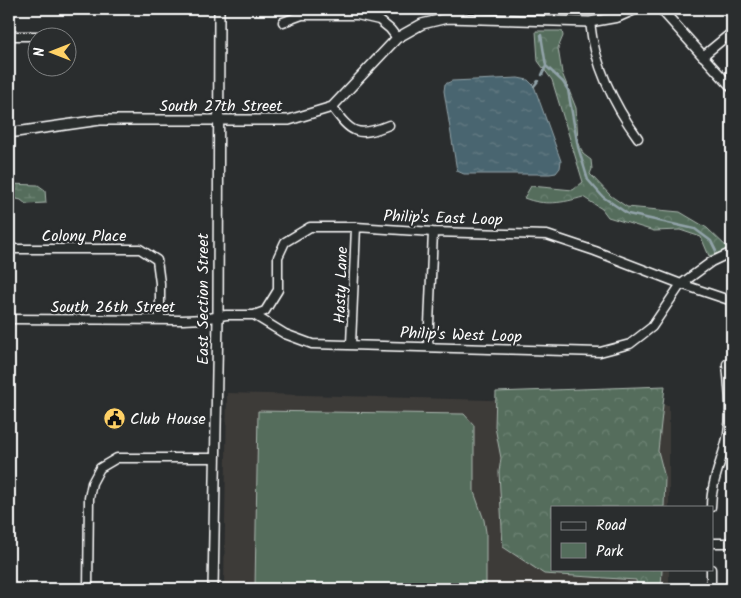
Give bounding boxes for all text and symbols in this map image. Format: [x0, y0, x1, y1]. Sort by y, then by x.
north arrow [28, 28, 78, 78]
text: N [29, 47, 51, 56]
street label: South 27th Street [159, 94, 283, 119]
street label: Philip's East Loop [383, 204, 503, 233]
street label: Colony Place [42, 224, 126, 249]
street label: East Section Street [191, 232, 216, 365]
street label: Hasty Lane [328, 246, 355, 324]
street label: South 26th Street [51, 295, 176, 320]
street label: Philip's West Loop [400, 321, 523, 350]
public building icon: Club House [102, 406, 126, 430]
place label: Club House [130, 407, 206, 432]
legend [551, 506, 714, 570]
text: Road [596, 514, 627, 538]
text: Park [596, 540, 624, 564]

